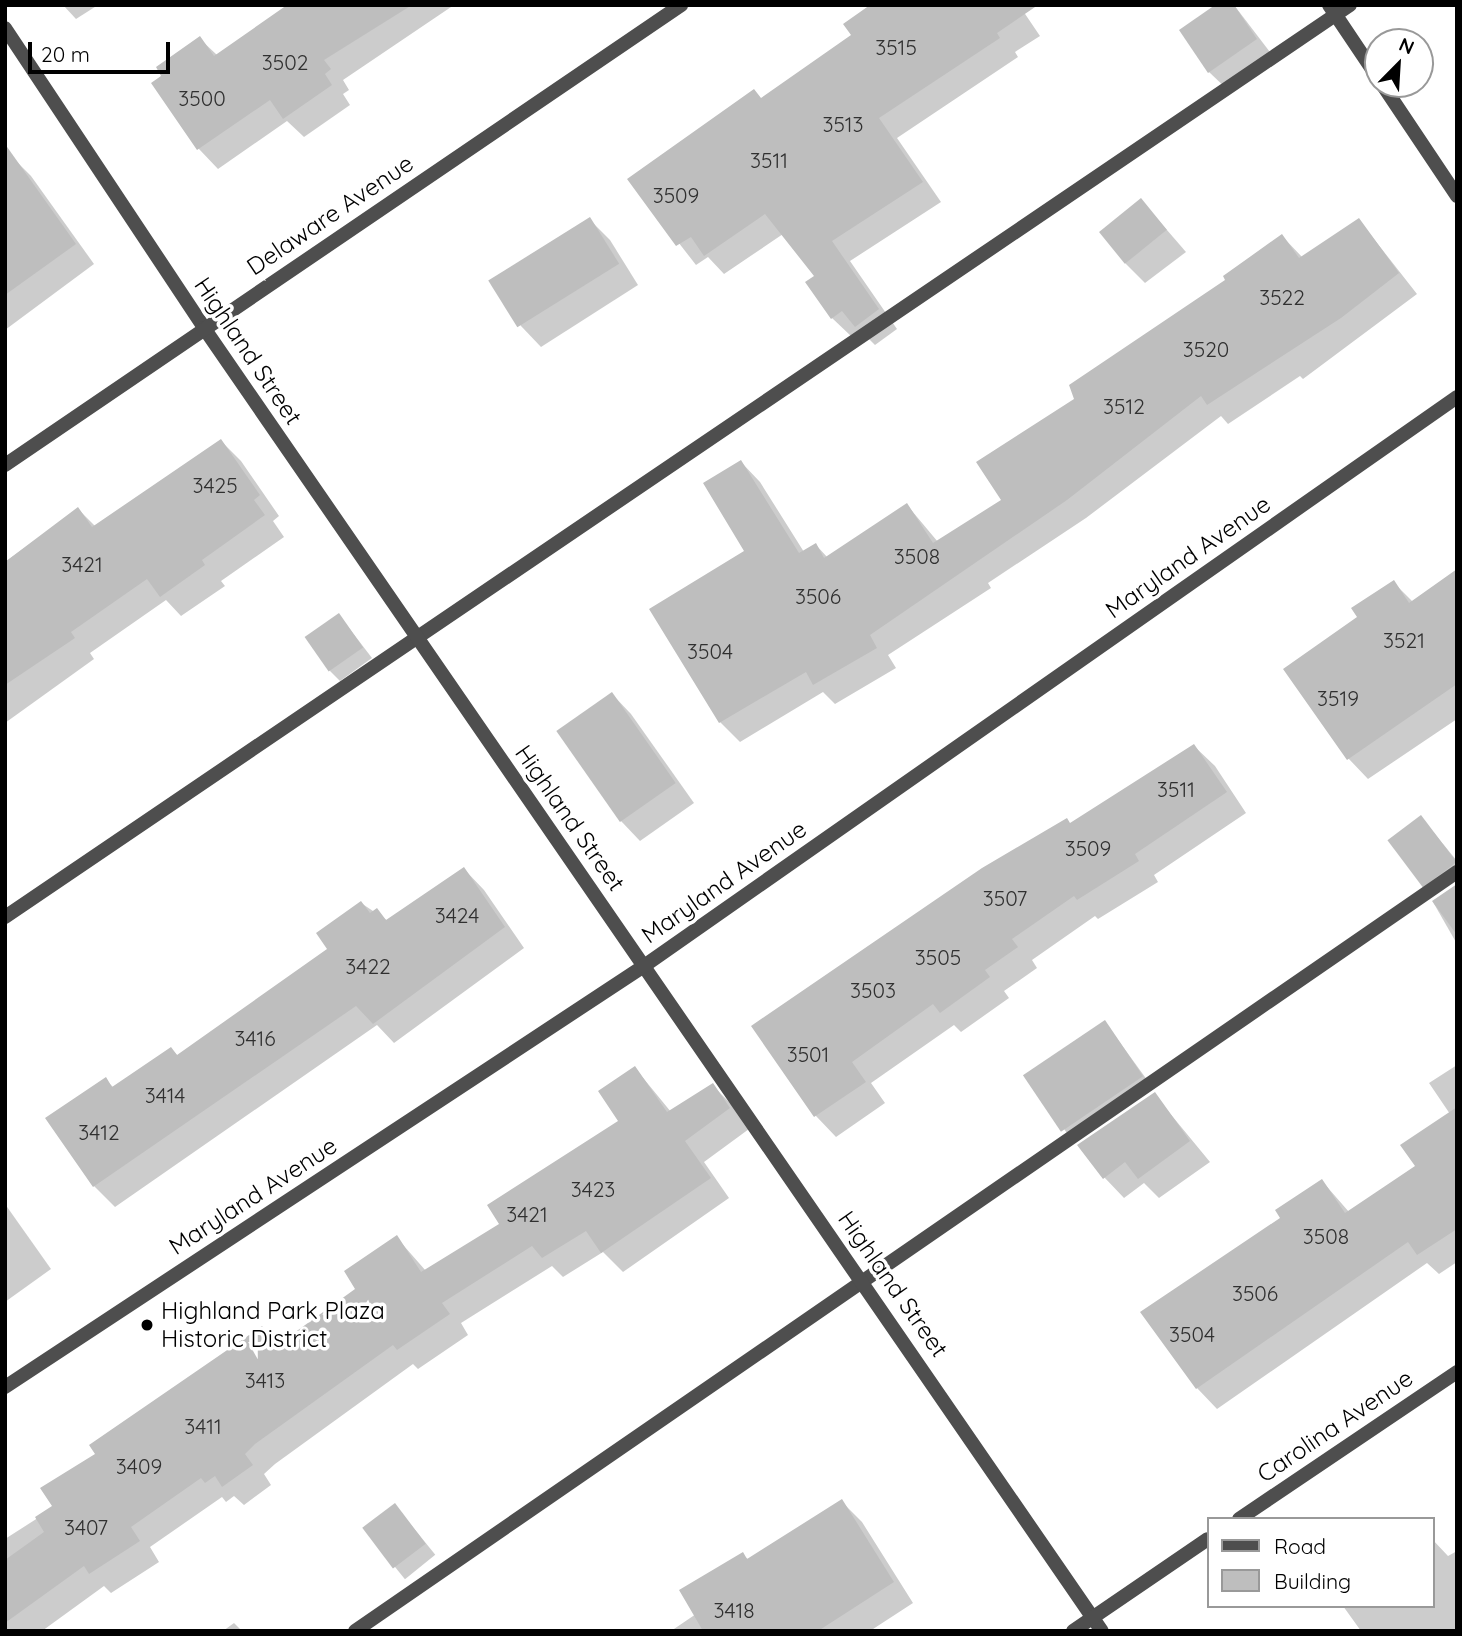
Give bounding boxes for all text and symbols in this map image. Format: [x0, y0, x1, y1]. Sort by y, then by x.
scale bar [32, 28, 173, 72]
north arrow [1364, 28, 1434, 98]
text: N [1395, 32, 1418, 59]
house number: 3515 [875, 34, 917, 60]
text: 20 m [41, 41, 90, 67]
house number: 3502 [262, 49, 308, 75]
house number: 3500 [178, 85, 226, 111]
house number: 3513 [822, 111, 864, 137]
house number: 3511 [750, 147, 788, 173]
street label: Delaware Avenue [241, 149, 419, 281]
house number: 3509 [653, 182, 699, 208]
street label: Highland Street [188, 272, 308, 430]
house number: 3522 [1259, 284, 1305, 310]
house number: 3520 [1183, 336, 1229, 362]
house number: 3512 [1103, 393, 1145, 419]
house number: 3425 [192, 472, 238, 498]
street label: Maryland Avenue [1100, 489, 1276, 625]
house number: 3508 [894, 543, 940, 569]
house number: 3421 [61, 551, 103, 577]
house number: 3506 [795, 583, 841, 609]
house number: 3521 [1383, 627, 1425, 653]
house number: 3504 [687, 638, 733, 664]
house number: 3519 [1317, 685, 1359, 711]
street label: Highland Street [509, 739, 631, 897]
house number: 3511 [1157, 776, 1195, 802]
street label: Maryland Avenue [636, 814, 812, 950]
house number: 3509 [1065, 835, 1111, 861]
house number: 3507 [983, 885, 1027, 911]
house number: 3424 [435, 902, 479, 928]
house number: 3505 [915, 944, 961, 970]
house number: 3422 [345, 953, 391, 979]
house number: 3503 [850, 977, 896, 1003]
house number: 3416 [235, 1025, 275, 1051]
house number: 3501 [787, 1041, 829, 1067]
house number: 3414 [145, 1082, 185, 1108]
house number: 3412 [78, 1119, 120, 1145]
street label: Maryland Avenue [164, 1131, 342, 1261]
house number: 3423 [571, 1176, 615, 1202]
house number: 3421 [506, 1201, 548, 1227]
street label: Highland Street [832, 1205, 954, 1363]
house number: 3508 [1303, 1223, 1349, 1249]
house number: 3506 [1232, 1280, 1278, 1306]
place label: Highland Park Plaza Historic District [161, 1297, 385, 1353]
marker: Highland Park Plaza Historic District [139, 1317, 155, 1333]
house number: 3504 [1169, 1321, 1215, 1347]
street label: Carolina Avenue [1252, 1363, 1418, 1489]
house number: 3413 [245, 1367, 285, 1393]
house number: 3411 [184, 1413, 222, 1439]
house number: 3409 [116, 1453, 162, 1479]
house number: 3407 [64, 1514, 108, 1540]
legend [1206, 1517, 1434, 1608]
text: Road [1274, 1533, 1326, 1559]
text: Building [1274, 1568, 1351, 1594]
house number: 3418 [713, 1597, 755, 1623]

